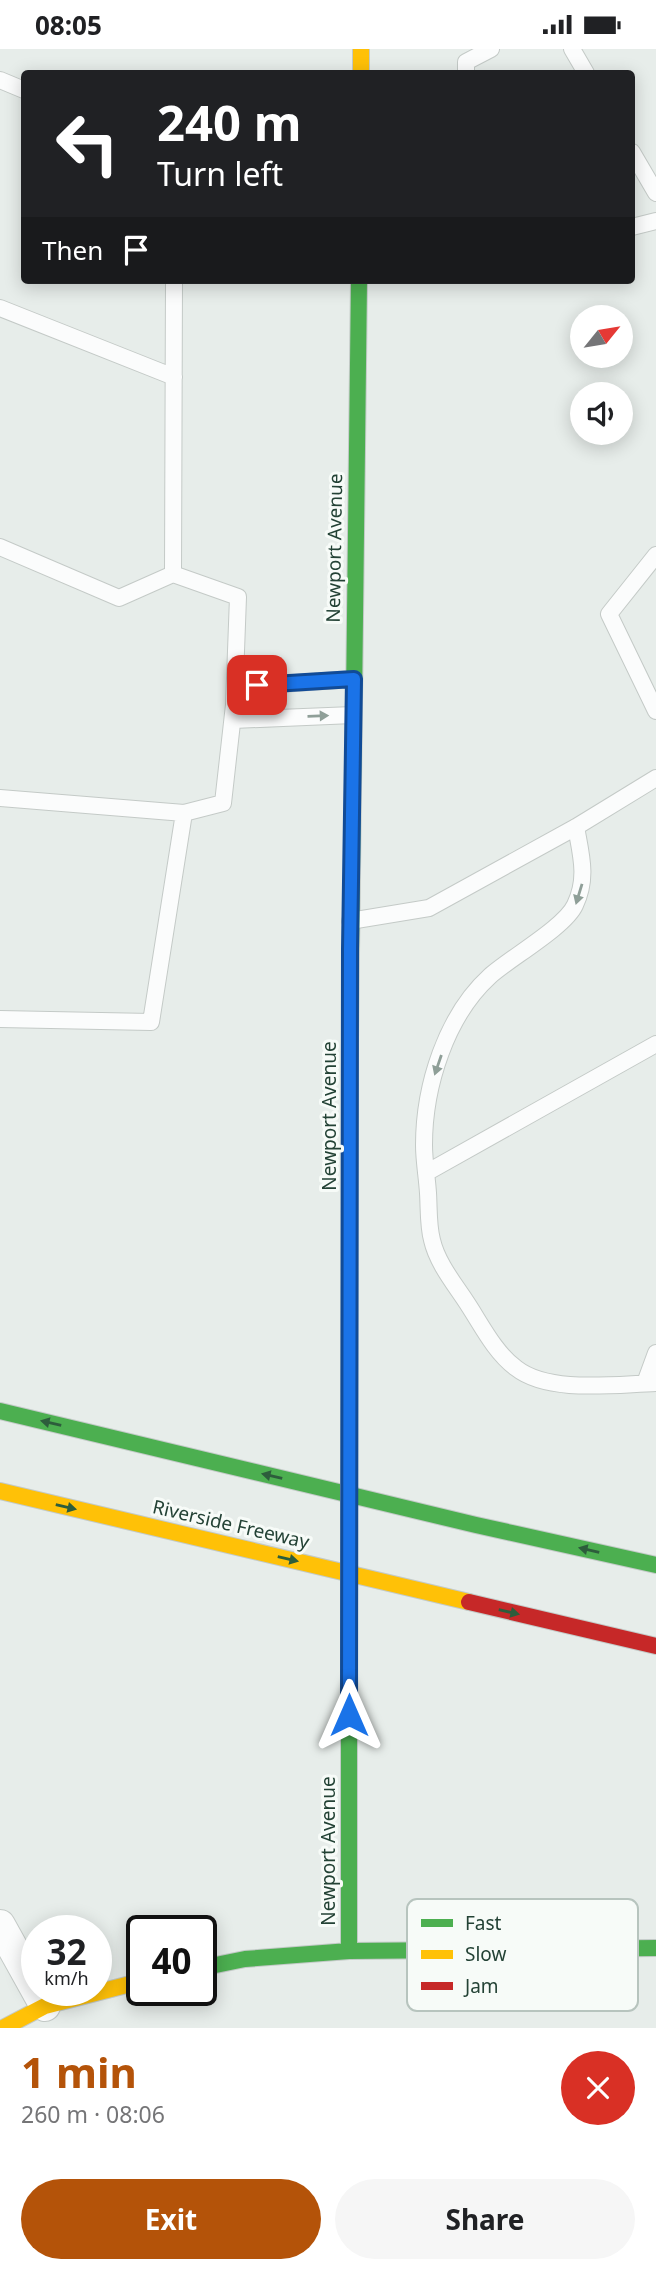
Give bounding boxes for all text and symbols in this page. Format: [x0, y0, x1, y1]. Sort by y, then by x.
text: 08:05 [35, 7, 102, 43]
text: 240 m [157, 89, 302, 155]
icon: left [42, 98, 133, 189]
text: Turn left [157, 152, 283, 195]
icon: arrive [117, 231, 155, 269]
text: Then [42, 232, 103, 268]
north arrow [570, 305, 634, 367]
map controls [570, 305, 633, 445]
button: sound [570, 382, 633, 445]
street label: Newport Avenue [320, 473, 348, 623]
pin [227, 655, 287, 715]
icon: arrive [238, 666, 276, 704]
one-way arrow [307, 711, 329, 722]
one-way arrow [573, 884, 583, 905]
street label: Newport Avenue [316, 1041, 342, 1191]
one-way arrow [432, 1055, 443, 1076]
one-way arrow [40, 1417, 62, 1428]
one-way arrow [261, 1470, 283, 1481]
street label: Riverside Freeway [150, 1493, 312, 1555]
one-way arrow [55, 1502, 77, 1513]
one-way arrow [578, 1545, 600, 1556]
one-way arrow [277, 1554, 299, 1565]
one-way arrow [498, 1607, 520, 1618]
position arrow [312, 1678, 386, 1752]
street label: Newport Avenue [315, 1776, 341, 1926]
legend [407, 1899, 638, 2011]
text: Fast [465, 1910, 502, 1936]
speed limit sign: 40 [126, 1915, 217, 2006]
text: 32 [46, 1928, 87, 1975]
text: Slow [465, 1941, 506, 1967]
text: km/h [44, 1966, 89, 1990]
text: Jam [463, 1973, 499, 1999]
text: 1 min [21, 2043, 137, 2100]
button: close [561, 2051, 635, 2125]
text: 260 m · 08:06 [21, 2098, 165, 2130]
button: Exit [21, 2179, 321, 2259]
button: Share [335, 2179, 635, 2259]

